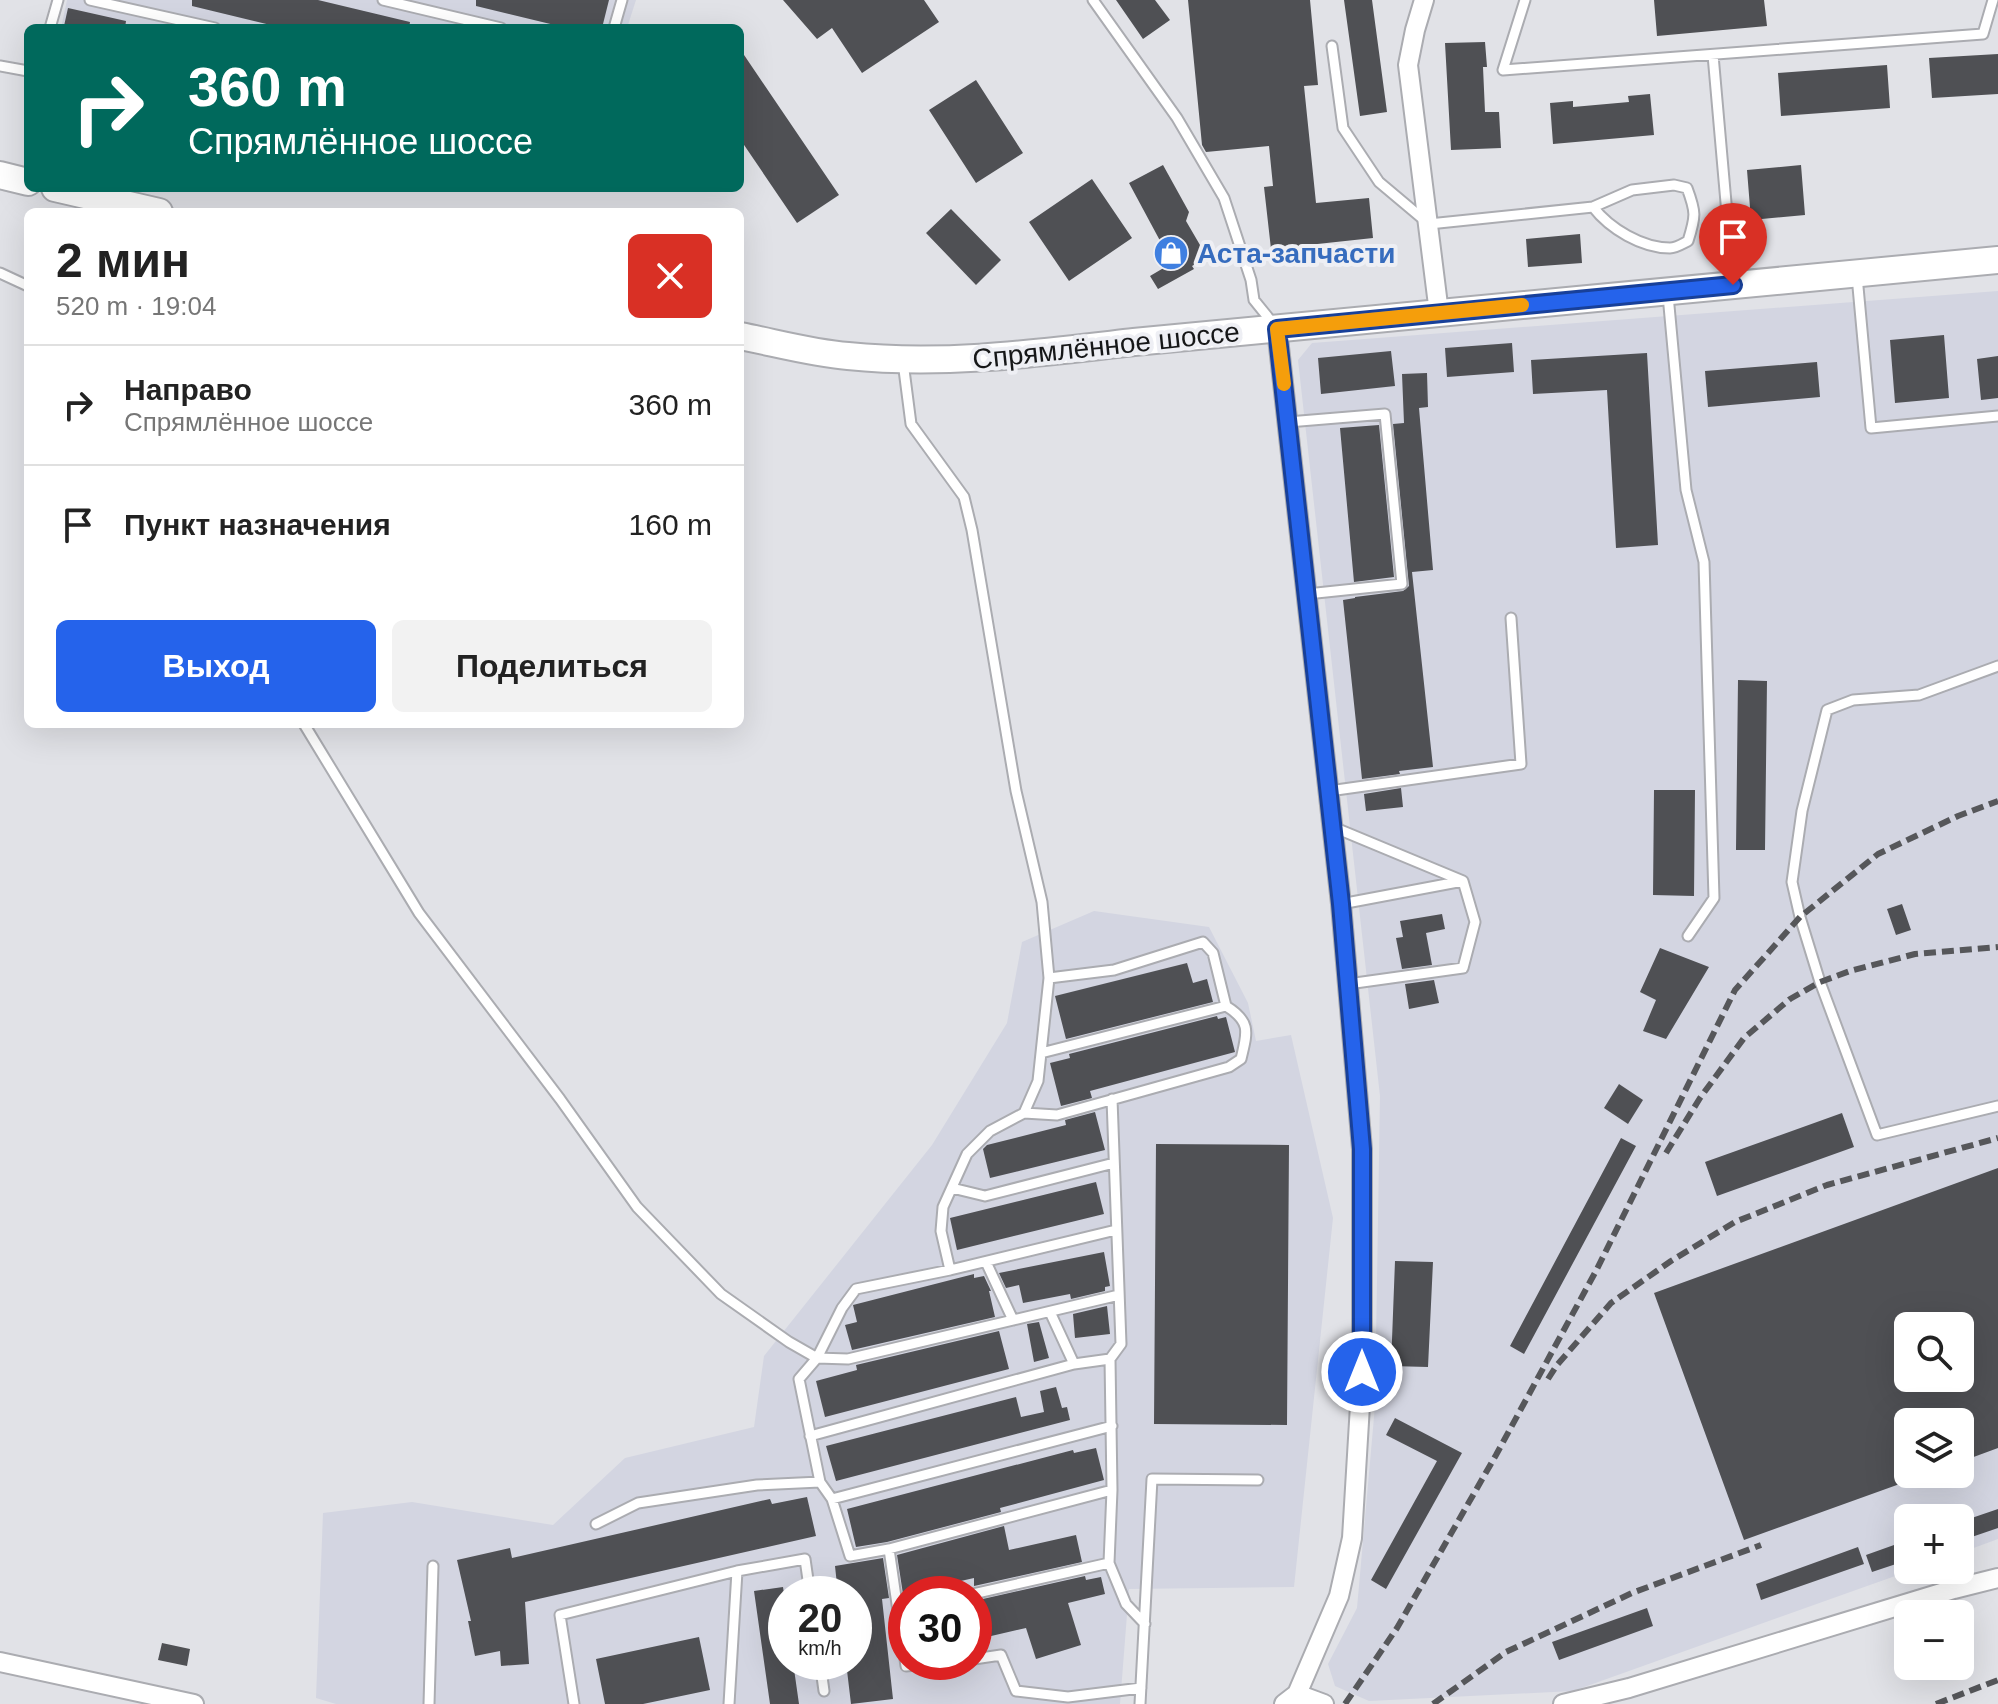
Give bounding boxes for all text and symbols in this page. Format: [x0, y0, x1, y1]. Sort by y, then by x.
text: 360 m [188, 55, 347, 118]
icon: right [56, 56, 160, 160]
text: Спрямлённое шоссе [188, 121, 533, 162]
pin [1699, 203, 1767, 285]
icon: arrive [1711, 215, 1755, 259]
text: 2 мин [56, 234, 190, 287]
button: close [628, 234, 712, 318]
shop icon: Аста-запчасти [1152, 234, 1190, 272]
place label: Аста-запчасти [1197, 238, 1395, 269]
text: 520 m · 19:04 [56, 291, 216, 321]
street label: Спрямлённое шоссе [971, 316, 1241, 375]
text: Направо [124, 373, 252, 406]
icon: right [56, 383, 100, 427]
text: 360 m [629, 388, 712, 421]
text: Спрямлённое шоссе [124, 407, 373, 437]
icon: arrive [56, 503, 100, 547]
text: Пункт назначения [124, 508, 391, 541]
text: 160 m [629, 508, 712, 541]
button: Выход [56, 620, 376, 712]
button: Поделиться [392, 620, 712, 712]
map controls [1894, 1312, 1974, 1680]
button: search [1894, 1312, 1974, 1392]
position arrow [1320, 1330, 1404, 1414]
button: layers [1894, 1408, 1974, 1488]
button: + [1894, 1504, 1974, 1584]
speed limit sign: 30 [888, 1576, 992, 1680]
text: 20 [798, 1596, 842, 1640]
button: − [1894, 1600, 1974, 1680]
text: km/h [798, 1637, 842, 1659]

